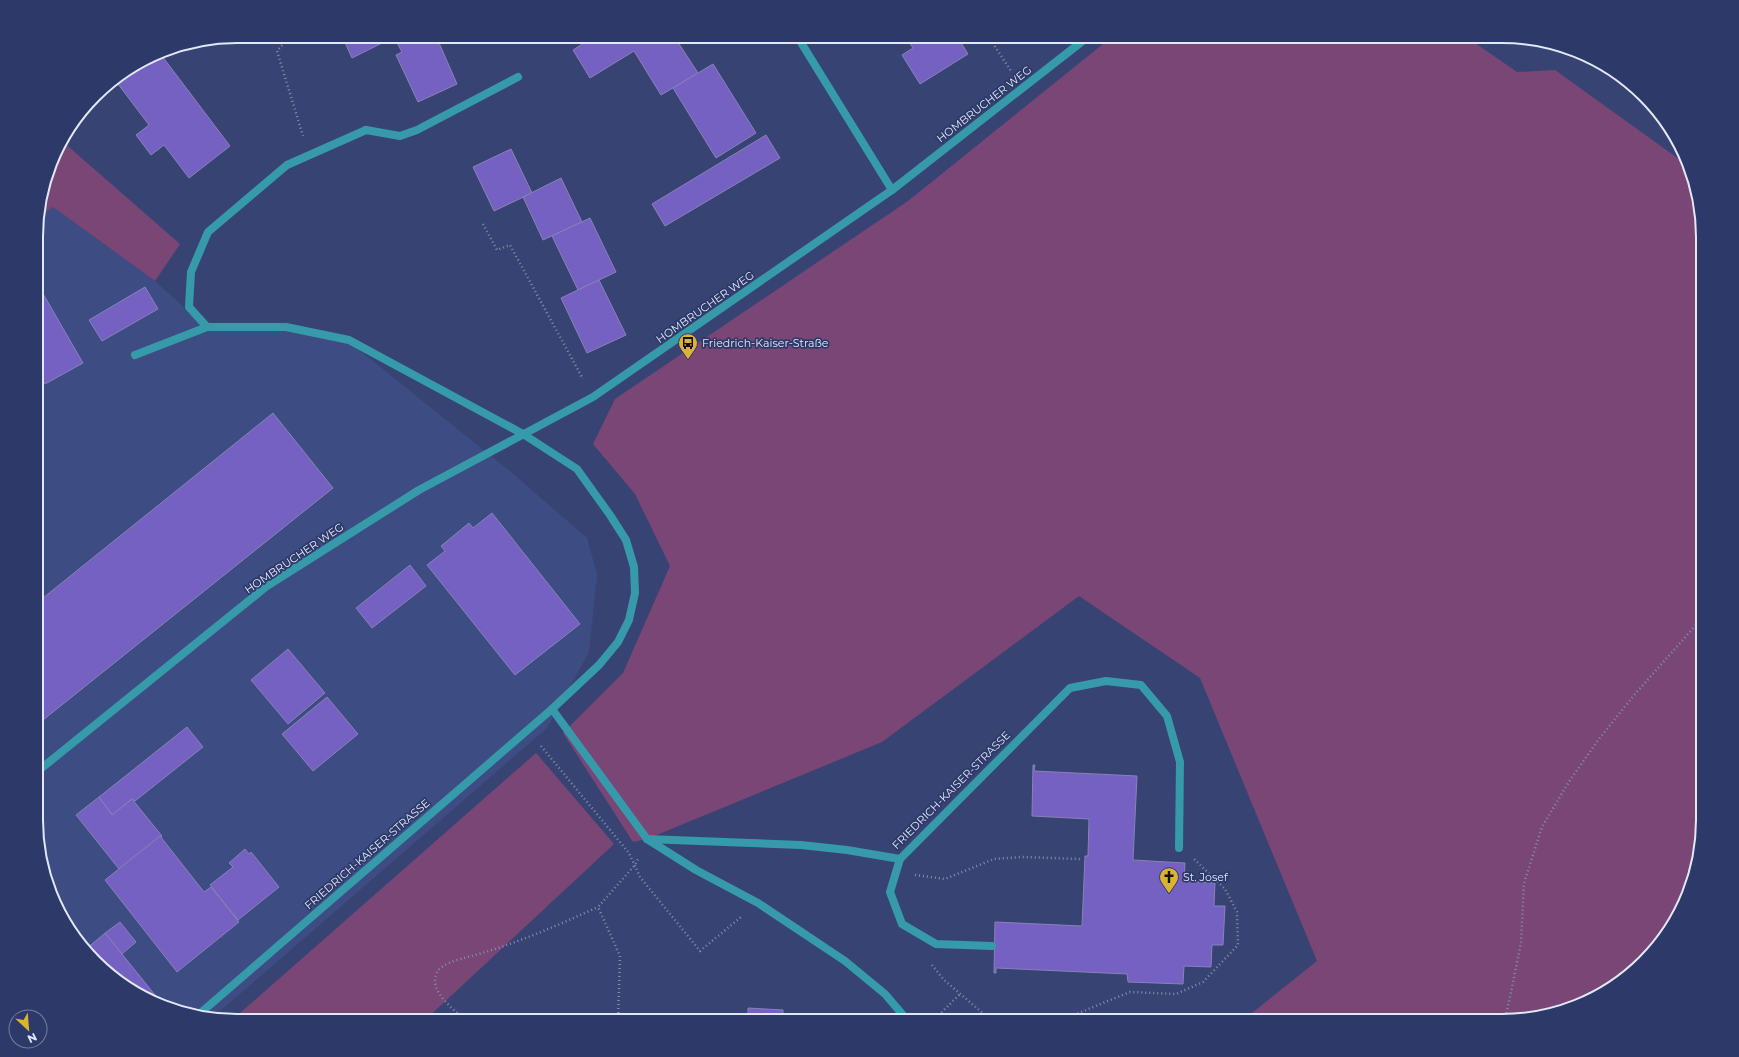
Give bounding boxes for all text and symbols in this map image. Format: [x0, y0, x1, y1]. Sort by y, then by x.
street label: HOMBRUCHER WEG [934, 63, 1034, 145]
street label: HOMBRUCHER WEG [653, 268, 757, 346]
bus stop icon: Friedrich-Kaiser-Straße [677, 332, 699, 360]
place label: Friedrich-Kaiser-Straße [702, 336, 829, 350]
street label: HOMBRUCHER WEG [242, 520, 346, 596]
street label: FRIEDRICH-KAISER-STRASSE [889, 728, 1013, 852]
street label: FRIEDRICH-KAISER-STRASSE [301, 796, 433, 912]
church icon: St. Josef [1158, 866, 1180, 894]
place label: St. Josef [1183, 870, 1229, 884]
north arrow [8, 1009, 48, 1049]
text: N [25, 1030, 39, 1046]

